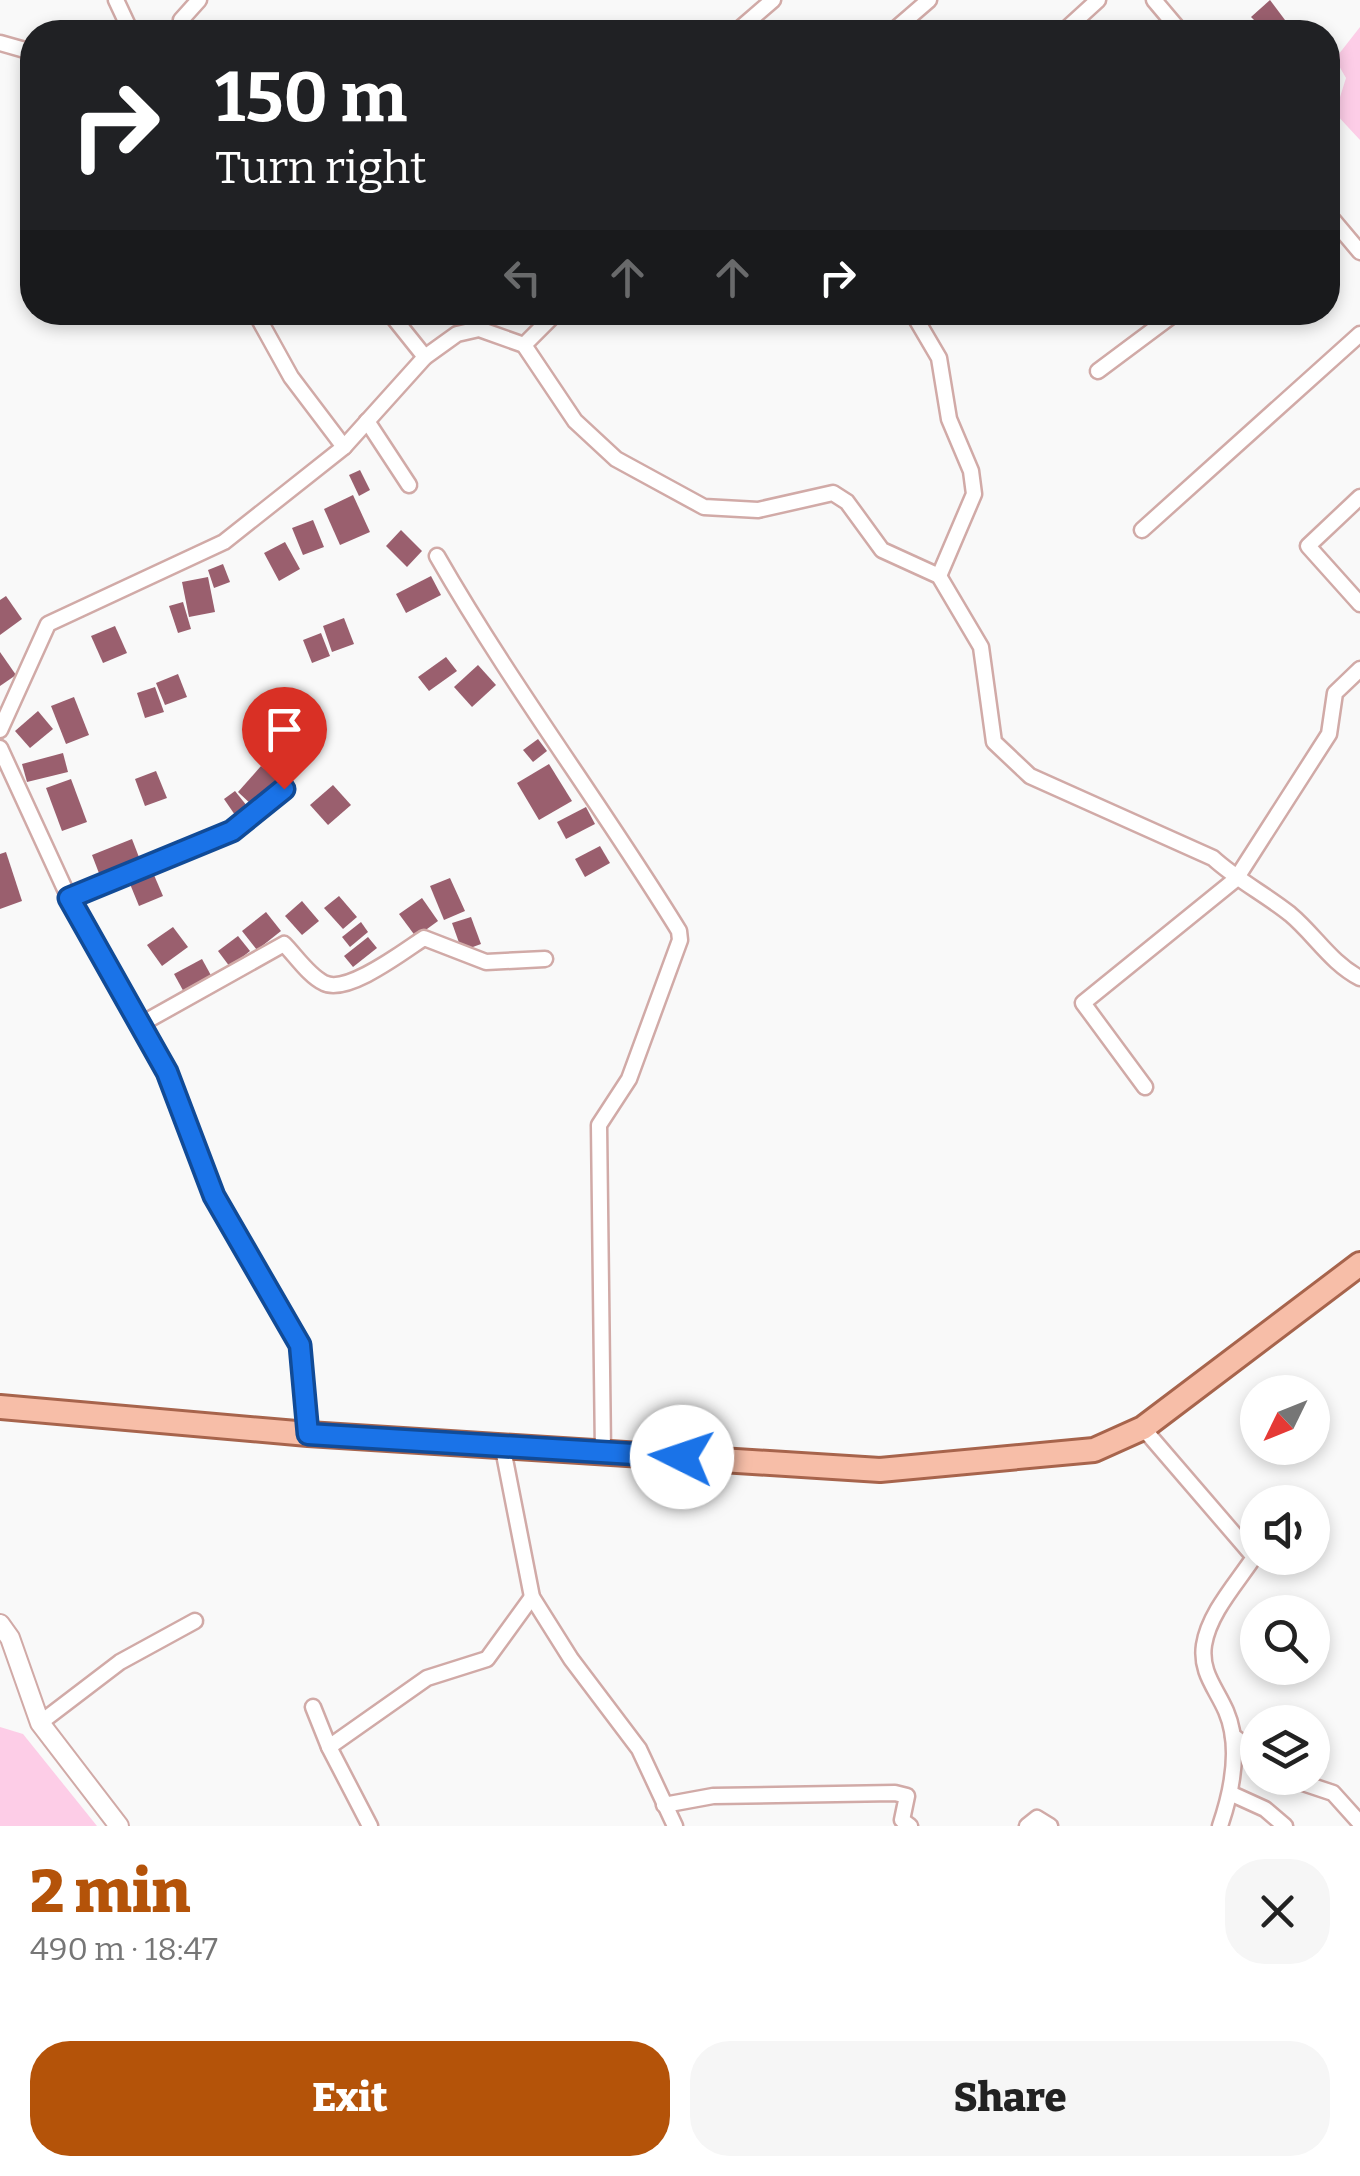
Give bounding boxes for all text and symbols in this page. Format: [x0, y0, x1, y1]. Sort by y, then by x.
text: 150 m [215, 56, 407, 140]
icon: right [50, 60, 180, 190]
text: Turn right [215, 141, 427, 195]
icon: left [495, 250, 550, 305]
icon: ahead [600, 250, 655, 305]
icon: ahead [705, 250, 760, 305]
icon: right [810, 250, 865, 305]
pin [242, 687, 327, 790]
icon: arrive [257, 702, 312, 757]
north arrow [1240, 1375, 1330, 1465]
map controls [1240, 1375, 1330, 1795]
position arrow [630, 1405, 734, 1509]
button: sound [1240, 1485, 1330, 1575]
button: search [1240, 1595, 1330, 1685]
button: layers [1240, 1705, 1330, 1795]
text: 2 min [30, 1856, 190, 1928]
button: close [1225, 1859, 1330, 1964]
text: 490 m · 18:47 [30, 1930, 218, 1968]
button: Exit [30, 2041, 670, 2156]
button: Share [690, 2041, 1330, 2156]

